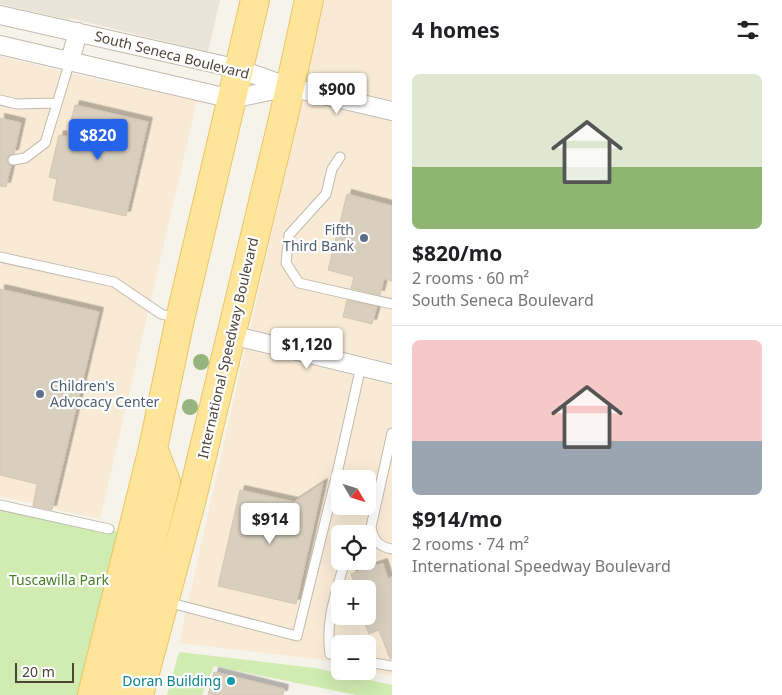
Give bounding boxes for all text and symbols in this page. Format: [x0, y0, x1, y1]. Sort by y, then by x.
text: 4 homes [412, 16, 500, 44]
icon: filters [734, 16, 762, 44]
street label: South Seneca Boulevard [93, 26, 252, 83]
pin: $900 [307, 72, 367, 115]
text: $900 [319, 78, 355, 100]
icon: home [542, 107, 632, 197]
pin: $820 [68, 119, 128, 161]
text: $820 [80, 124, 116, 146]
place label: Fifth Third Bank [283, 220, 355, 255]
marker: Fifth Third Bank [358, 232, 370, 244]
street label: International Speedway Boulevard [193, 235, 262, 460]
text: $820/mo [412, 239, 502, 267]
text: 2 rooms · 60 m² [412, 267, 529, 289]
text: South Seneca Boulevard [412, 289, 594, 311]
pin: $1,120 [266, 328, 348, 370]
text: $1,120 [282, 333, 332, 355]
icon: home [542, 372, 632, 462]
place label: Children's Advocacy Center [50, 376, 160, 411]
marker: Children's Advocacy Center [34, 388, 46, 400]
north arrow [331, 470, 376, 515]
map controls [331, 470, 376, 680]
pin: $914 [240, 502, 300, 545]
text: $914/mo [412, 505, 502, 533]
text: $914 [252, 508, 288, 530]
button: locate [331, 525, 376, 570]
text: 2 rooms · 74 m² [412, 533, 529, 555]
text: International Speedway Boulevard [412, 555, 671, 577]
park label: Tuscawilla Park [9, 570, 109, 589]
button: + [331, 580, 376, 625]
button: − [331, 635, 376, 680]
scale bar [15, 660, 74, 683]
text: 20 m [22, 662, 55, 681]
place label: Doran Building [122, 671, 221, 690]
marker: Doran Building [225, 675, 237, 687]

